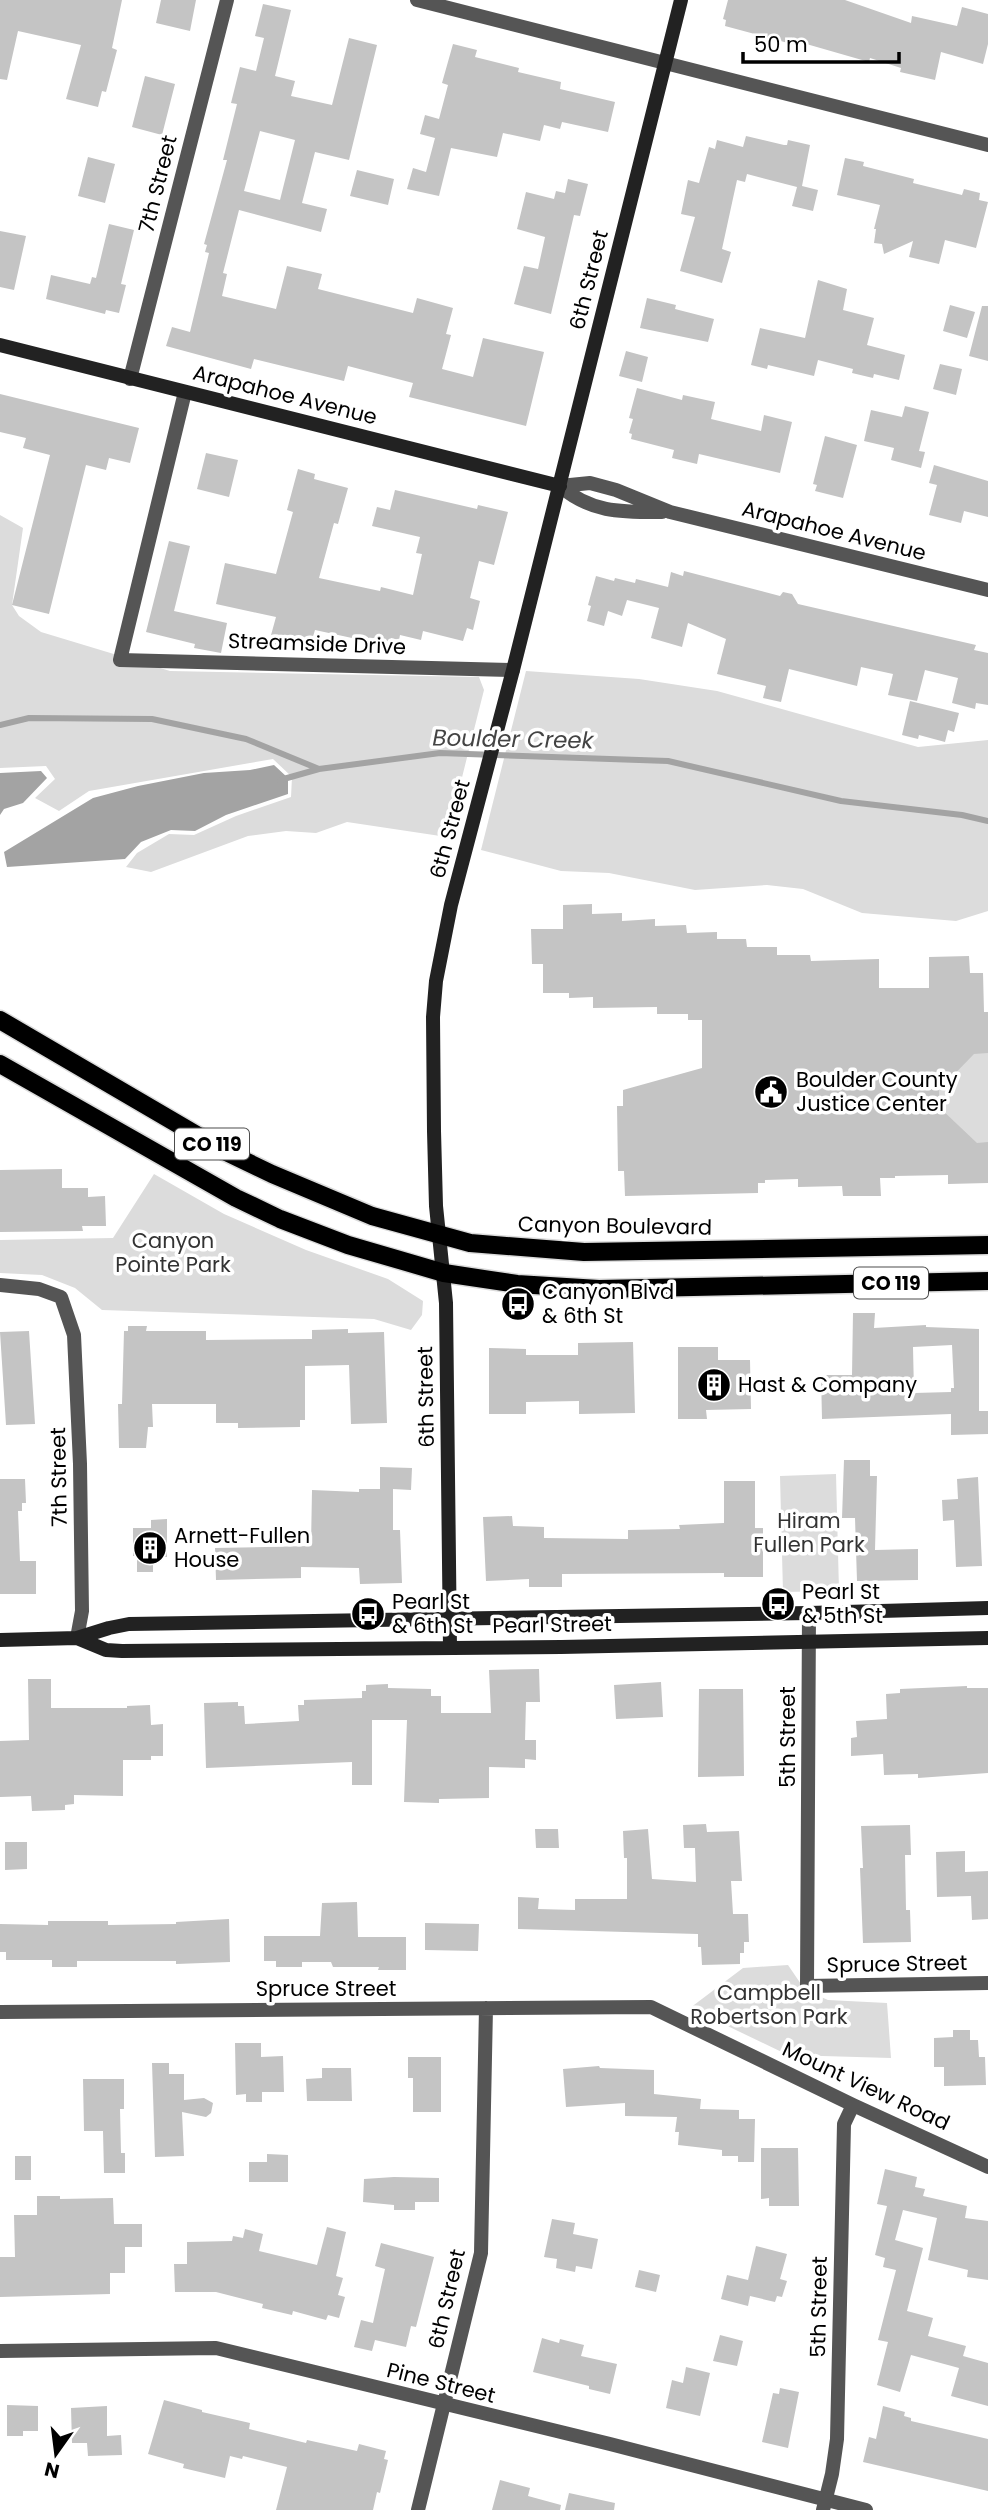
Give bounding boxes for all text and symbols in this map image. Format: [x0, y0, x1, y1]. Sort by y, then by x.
scale bar [743, 21, 899, 65]
text: 50 m [754, 30, 808, 59]
street label: 7th Street [131, 132, 184, 236]
street label: 6th Street [562, 227, 615, 333]
street label: Arapahoe Avenue [190, 358, 380, 431]
street label: Arapahoe Avenue [739, 494, 929, 567]
street label: Streamside Drive [227, 626, 407, 661]
water label: Boulder Creek [432, 722, 595, 756]
street label: 6th Street [422, 776, 477, 882]
place label: Boulder County Justice Center [796, 1065, 958, 1118]
public building icon: Boulder County Justice Center [752, 1073, 790, 1111]
road number: CO 119 [175, 1128, 249, 1160]
street label: Canyon Boulevard [518, 1209, 712, 1242]
park label: Canyon Pointe Park [115, 1226, 231, 1279]
road number: CO 119 [854, 1268, 928, 1298]
place label: Canyon Blvd & 6th St [542, 1277, 674, 1330]
bus stop icon: Canyon Blvd & 6th St [499, 1285, 537, 1323]
street label: 6th Street [410, 1346, 441, 1448]
building icon: Hast & Company [695, 1366, 733, 1404]
place label: Hast & Company [738, 1370, 917, 1399]
street label: 7th Street [43, 1427, 74, 1527]
park label: Hiram Fullen Park [753, 1506, 865, 1559]
place label: Arnett-Fullen House [174, 1521, 310, 1574]
building icon: Arnett-Fullen House [131, 1529, 169, 1567]
place label: Pearl St & 5th St [802, 1577, 883, 1630]
bus stop icon: Pearl St & 5th St [759, 1585, 797, 1623]
place label: Pearl St & 6th St [392, 1587, 473, 1640]
bus stop icon: Pearl St & 6th St [349, 1595, 387, 1633]
street label: Pearl Street [492, 1609, 612, 1640]
street label: 5th Street [773, 1686, 802, 1788]
street label: Spruce Street [826, 1948, 968, 1979]
street label: Spruce Street [256, 1974, 396, 2003]
park label: Campbell Robertson Park [690, 1978, 848, 2031]
street label: Mount View Road [778, 2034, 955, 2137]
street label: 6th Street [421, 2246, 472, 2352]
street label: 5th Street [803, 2256, 834, 2358]
street label: Pine Street [384, 2355, 498, 2410]
north arrow [21, 2419, 91, 2489]
text: N [42, 2455, 62, 2485]

